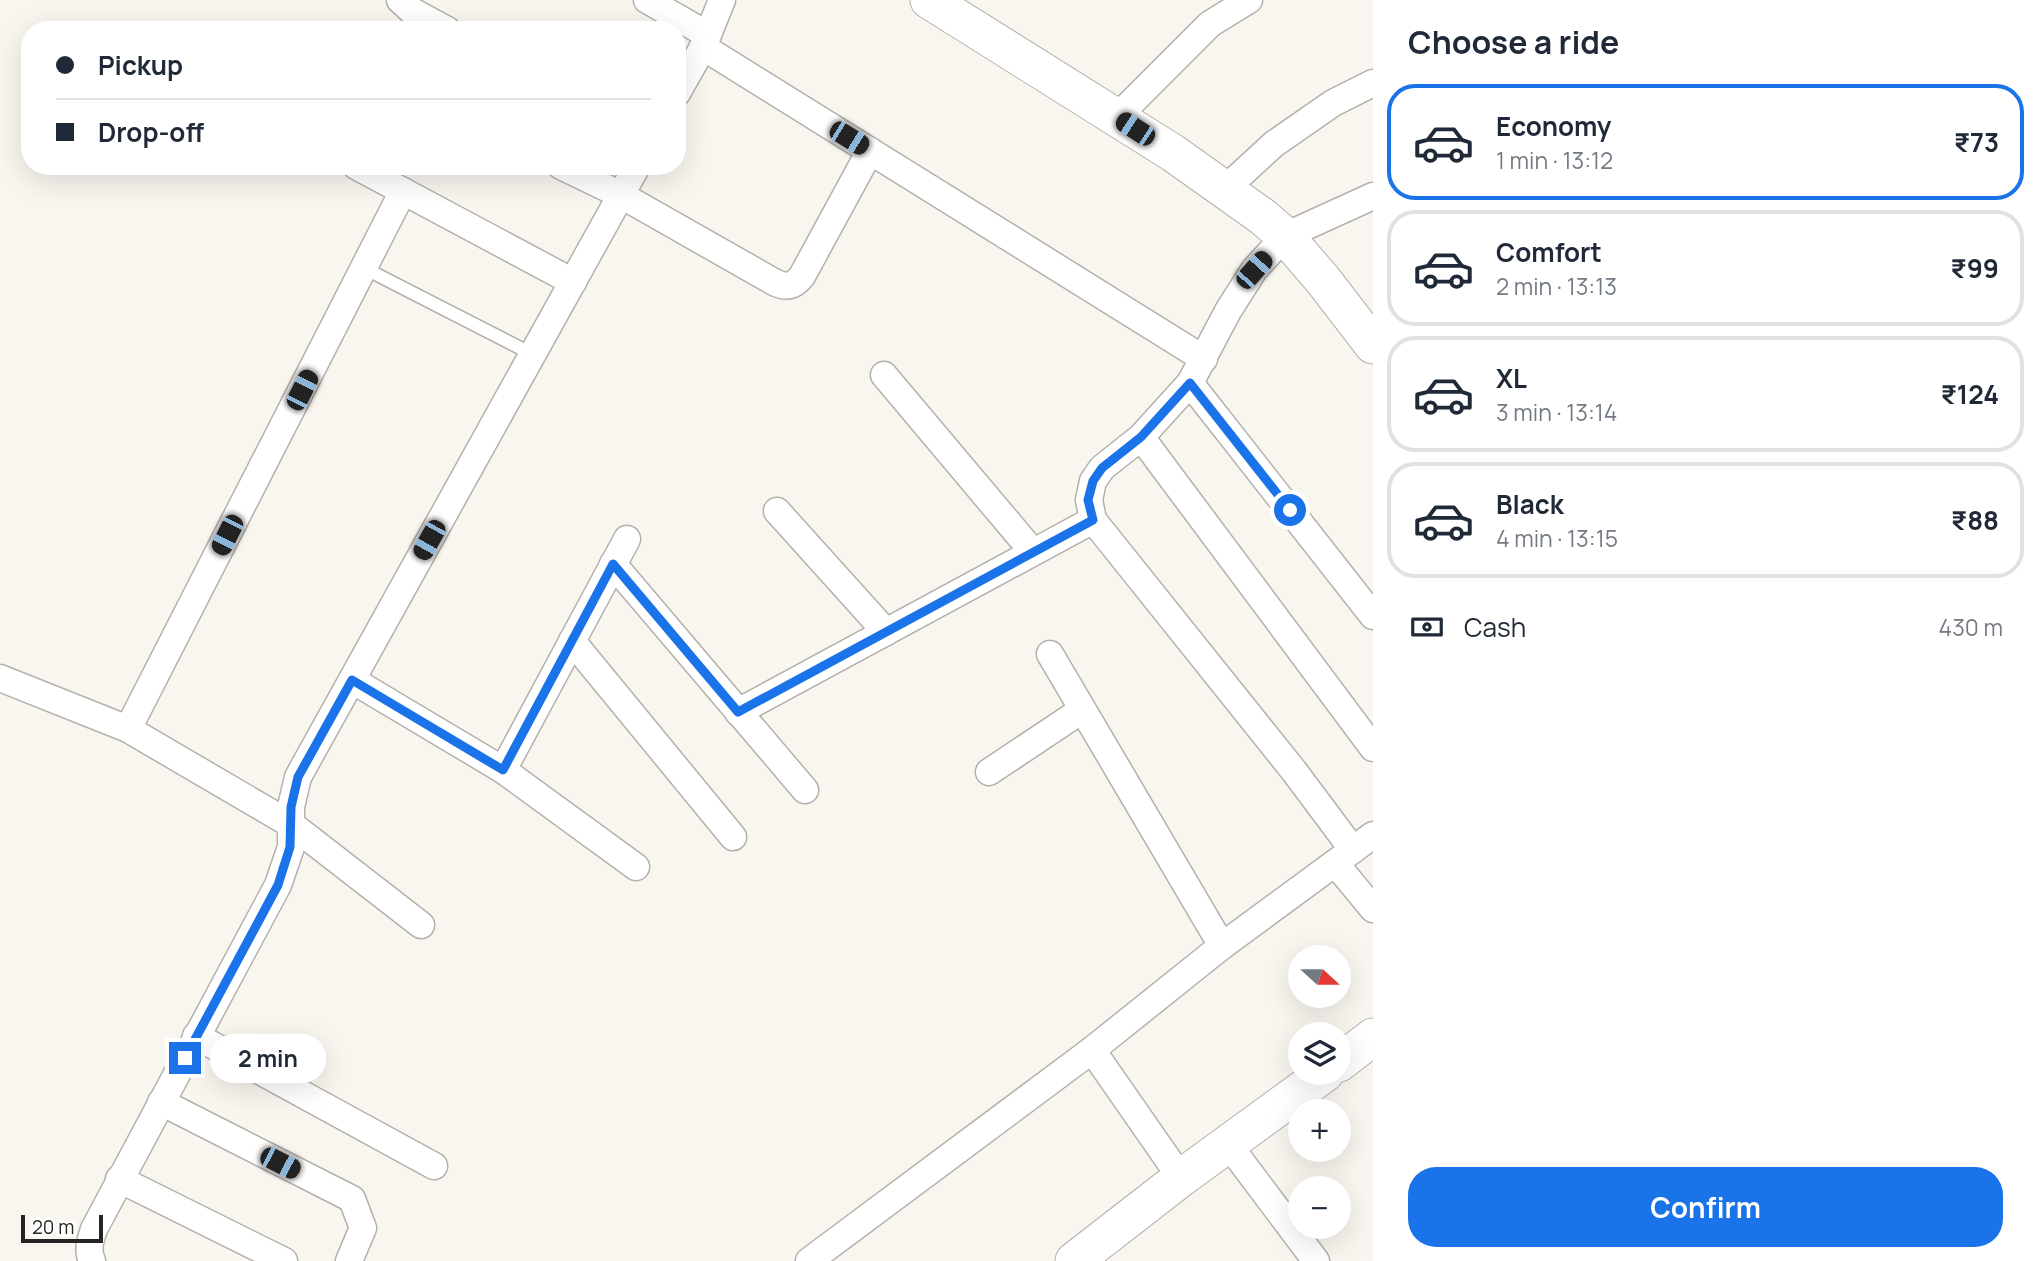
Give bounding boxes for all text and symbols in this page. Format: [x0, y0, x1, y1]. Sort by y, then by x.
text: Choose a ride [1408, 20, 1619, 64]
text: Pickup [98, 47, 183, 83]
text: Economy [1496, 108, 1611, 144]
car [1112, 109, 1159, 149]
icon: car [1412, 111, 1475, 174]
text: Drop-off [98, 114, 204, 150]
car [826, 118, 873, 158]
text: ₹73 [1954, 124, 1999, 160]
text: 1 min · 13:12 [1496, 144, 1613, 176]
text: Comfort [1496, 234, 1602, 270]
icon: car [1412, 237, 1475, 300]
car [1233, 247, 1276, 293]
text: ₹99 [1951, 250, 1999, 286]
text: 2 min · 13:13 [1496, 270, 1617, 302]
text: XL [1496, 360, 1527, 396]
icon: car [1412, 363, 1475, 426]
car [284, 367, 321, 413]
text: ₹124 [1941, 376, 1999, 412]
text: 3 min · 13:14 [1496, 396, 1617, 428]
text: Black [1496, 486, 1564, 522]
icon: car [1412, 489, 1475, 552]
route start [1274, 494, 1306, 526]
text: ₹88 [1951, 502, 1999, 538]
car [209, 512, 246, 558]
car [410, 517, 449, 563]
text: 4 min · 13:15 [1496, 522, 1618, 554]
icon: cash [1408, 608, 1446, 646]
text: Cash [1464, 609, 1526, 645]
text: 430 m [1939, 611, 2003, 643]
north arrow [1288, 945, 1351, 1008]
map controls [1288, 945, 1351, 1239]
button: layers [1288, 1022, 1351, 1085]
callout: 2 min [210, 1034, 325, 1082]
route end [169, 1042, 201, 1074]
text: 2 min [238, 1042, 298, 1074]
button: + [1288, 1099, 1351, 1162]
car [257, 1144, 304, 1182]
button: Confirm [1408, 1167, 2003, 1247]
button: − [1288, 1176, 1351, 1239]
scale bar [21, 1212, 103, 1244]
text: 20 m [32, 1214, 74, 1240]

